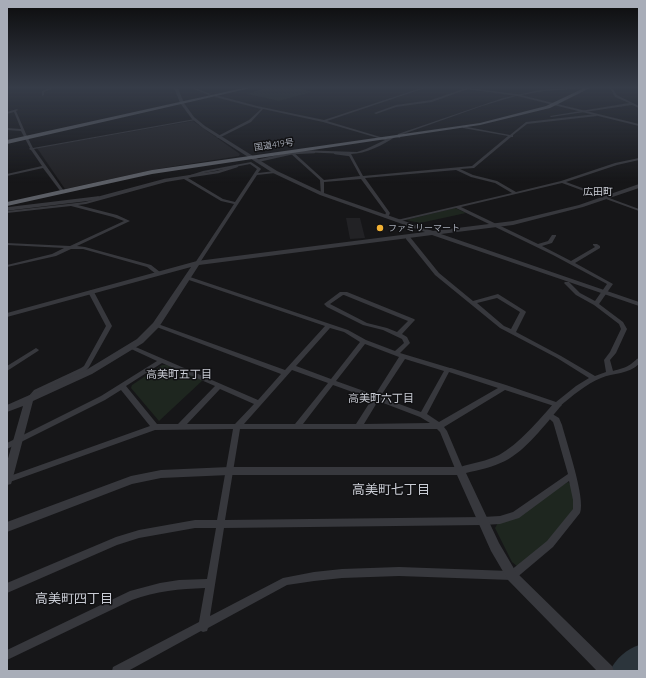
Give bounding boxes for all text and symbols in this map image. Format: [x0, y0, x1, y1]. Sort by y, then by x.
street label: 国道419号 [253, 137, 295, 153]
district label: 広田町 [583, 186, 613, 198]
marker: ファミリーマート [375, 223, 385, 233]
place label: ファミリーマート [388, 223, 460, 233]
district label: 高美町五丁目 [146, 368, 212, 382]
district label: 高美町六丁目 [348, 392, 414, 406]
district label: 高美町七丁目 [352, 482, 430, 498]
district label: 高美町四丁目 [35, 591, 113, 607]

